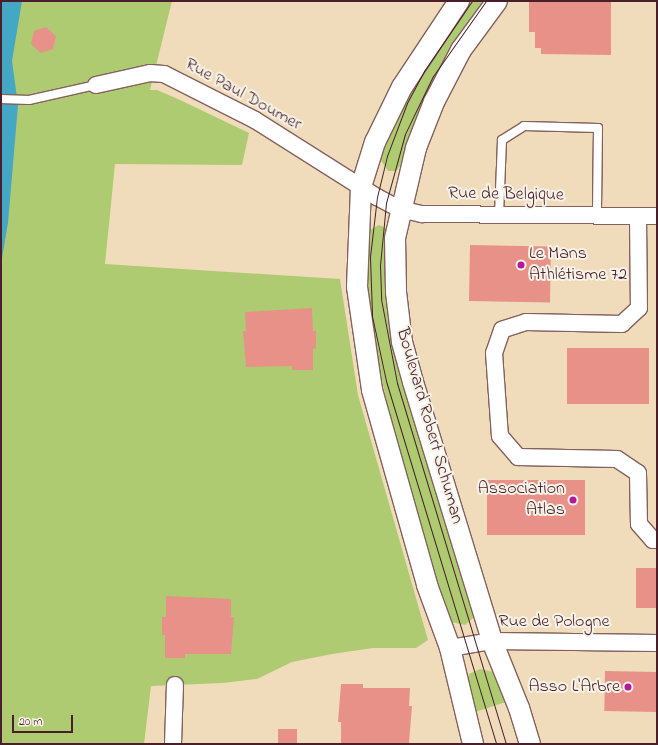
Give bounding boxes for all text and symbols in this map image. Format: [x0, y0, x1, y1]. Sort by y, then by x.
street label: Rue Paul Doumer [181, 54, 305, 136]
street label: Rue de Belgique [448, 183, 564, 207]
place label: Le Mans Athlétisme 72 [529, 244, 627, 286]
marker: Le Mans Athlétisme 72 [516, 260, 526, 270]
street label: Boulevard Robert Schuman [391, 325, 467, 527]
place label: Association Atlas [478, 479, 565, 522]
marker: Association Atlas [568, 495, 578, 505]
street label: Rue de Pologne [498, 611, 610, 633]
place label: Asso L'Arbre [528, 676, 620, 698]
marker: Asso L'Arbre [623, 682, 633, 692]
scale bar [14, 707, 75, 733]
text: 20 m [19, 713, 42, 731]

